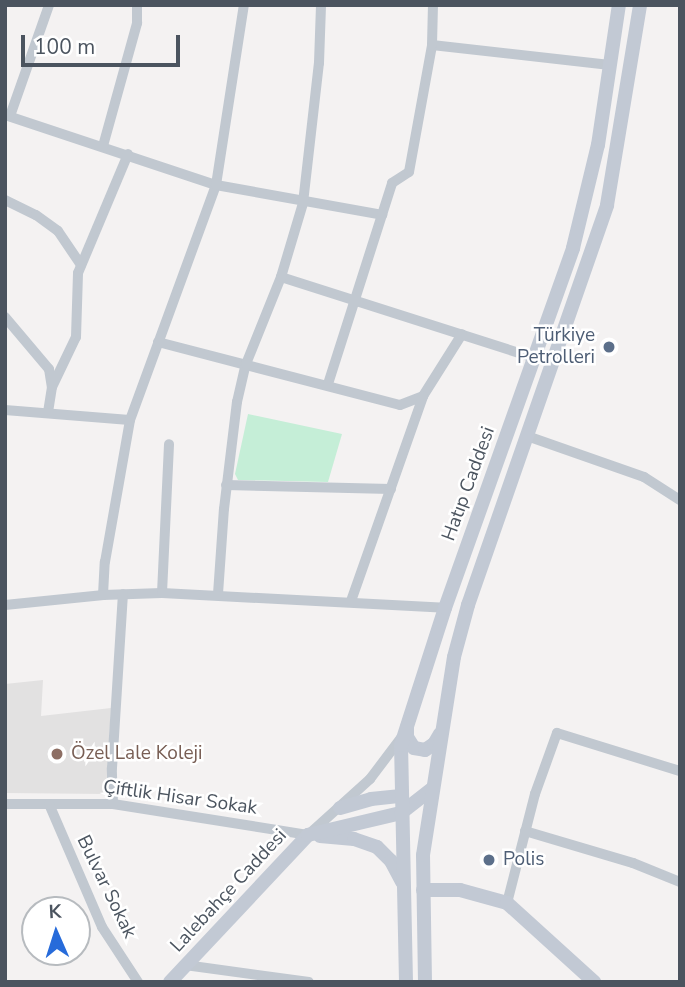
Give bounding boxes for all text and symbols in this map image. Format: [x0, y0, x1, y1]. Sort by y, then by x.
scale bar [24, 21, 184, 65]
text: 100 m [34, 33, 95, 61]
place label: Türkiye Petrolleri [517, 325, 595, 369]
marker: Türkiye Petrolleri [601, 339, 617, 355]
street label: Hatıp Caddesi [438, 424, 500, 544]
place label: Özel Lale Koleji [71, 743, 202, 765]
marker: Özel Lale Koleji [49, 746, 65, 762]
street label: Çiftlik Hisar Sokak [102, 776, 258, 820]
street label: Lalebahçe Caddesi [166, 825, 292, 957]
street label: Bulvar Sokak [71, 832, 141, 942]
place label: Polis [503, 849, 544, 871]
marker: Polis [481, 852, 497, 868]
north arrow [21, 896, 91, 966]
text: K [48, 899, 62, 925]

